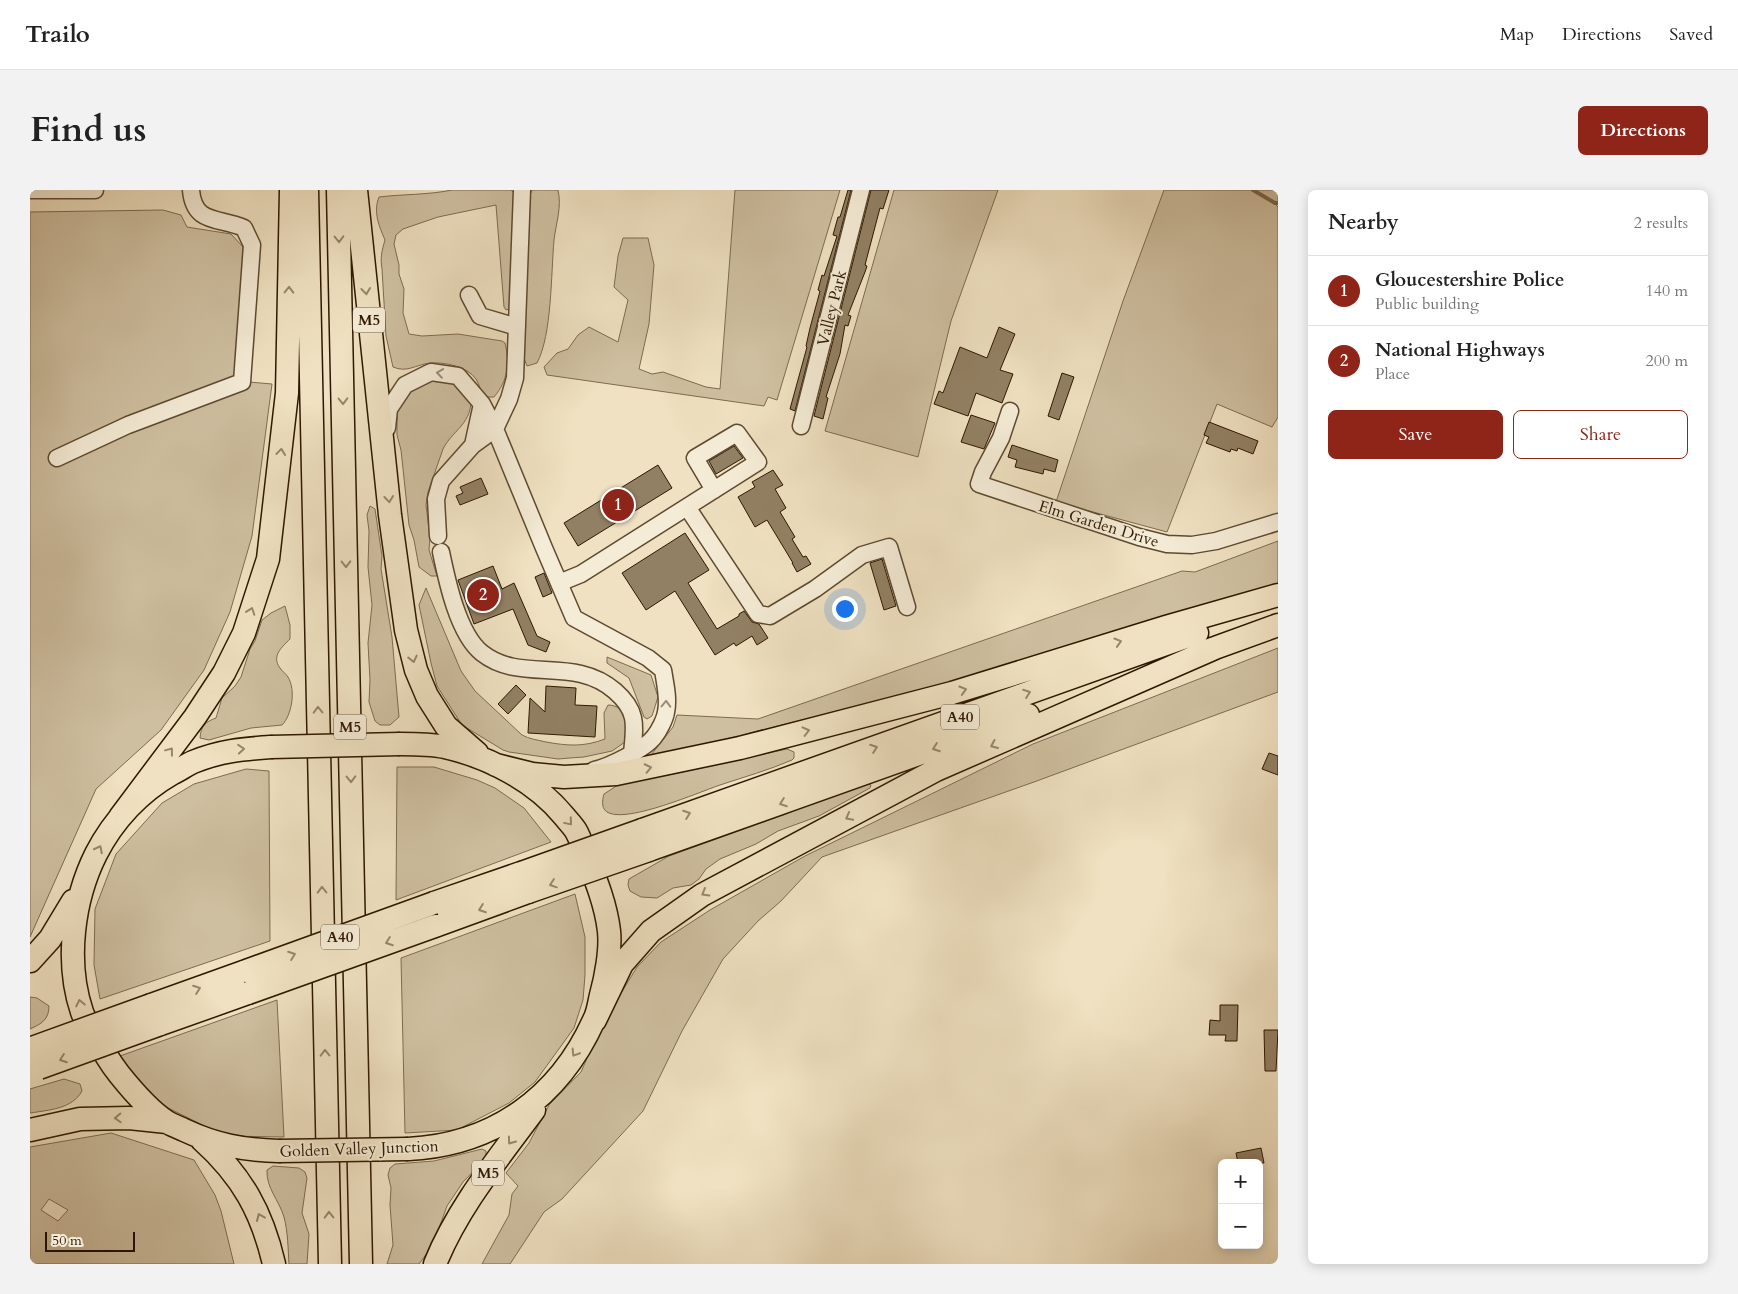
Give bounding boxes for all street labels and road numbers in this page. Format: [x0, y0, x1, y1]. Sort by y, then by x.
street label: Valley Park [812, 268, 852, 349]
road number: M5 [353, 308, 385, 332]
street label: Elm Garden Drive [1036, 495, 1162, 553]
road number: A40 [941, 704, 979, 730]
road number: M5 [334, 714, 366, 740]
road number: A40 [321, 924, 359, 950]
street label: Golden Valley Junction [279, 1135, 439, 1163]
road number: M5 [472, 1160, 504, 1186]

